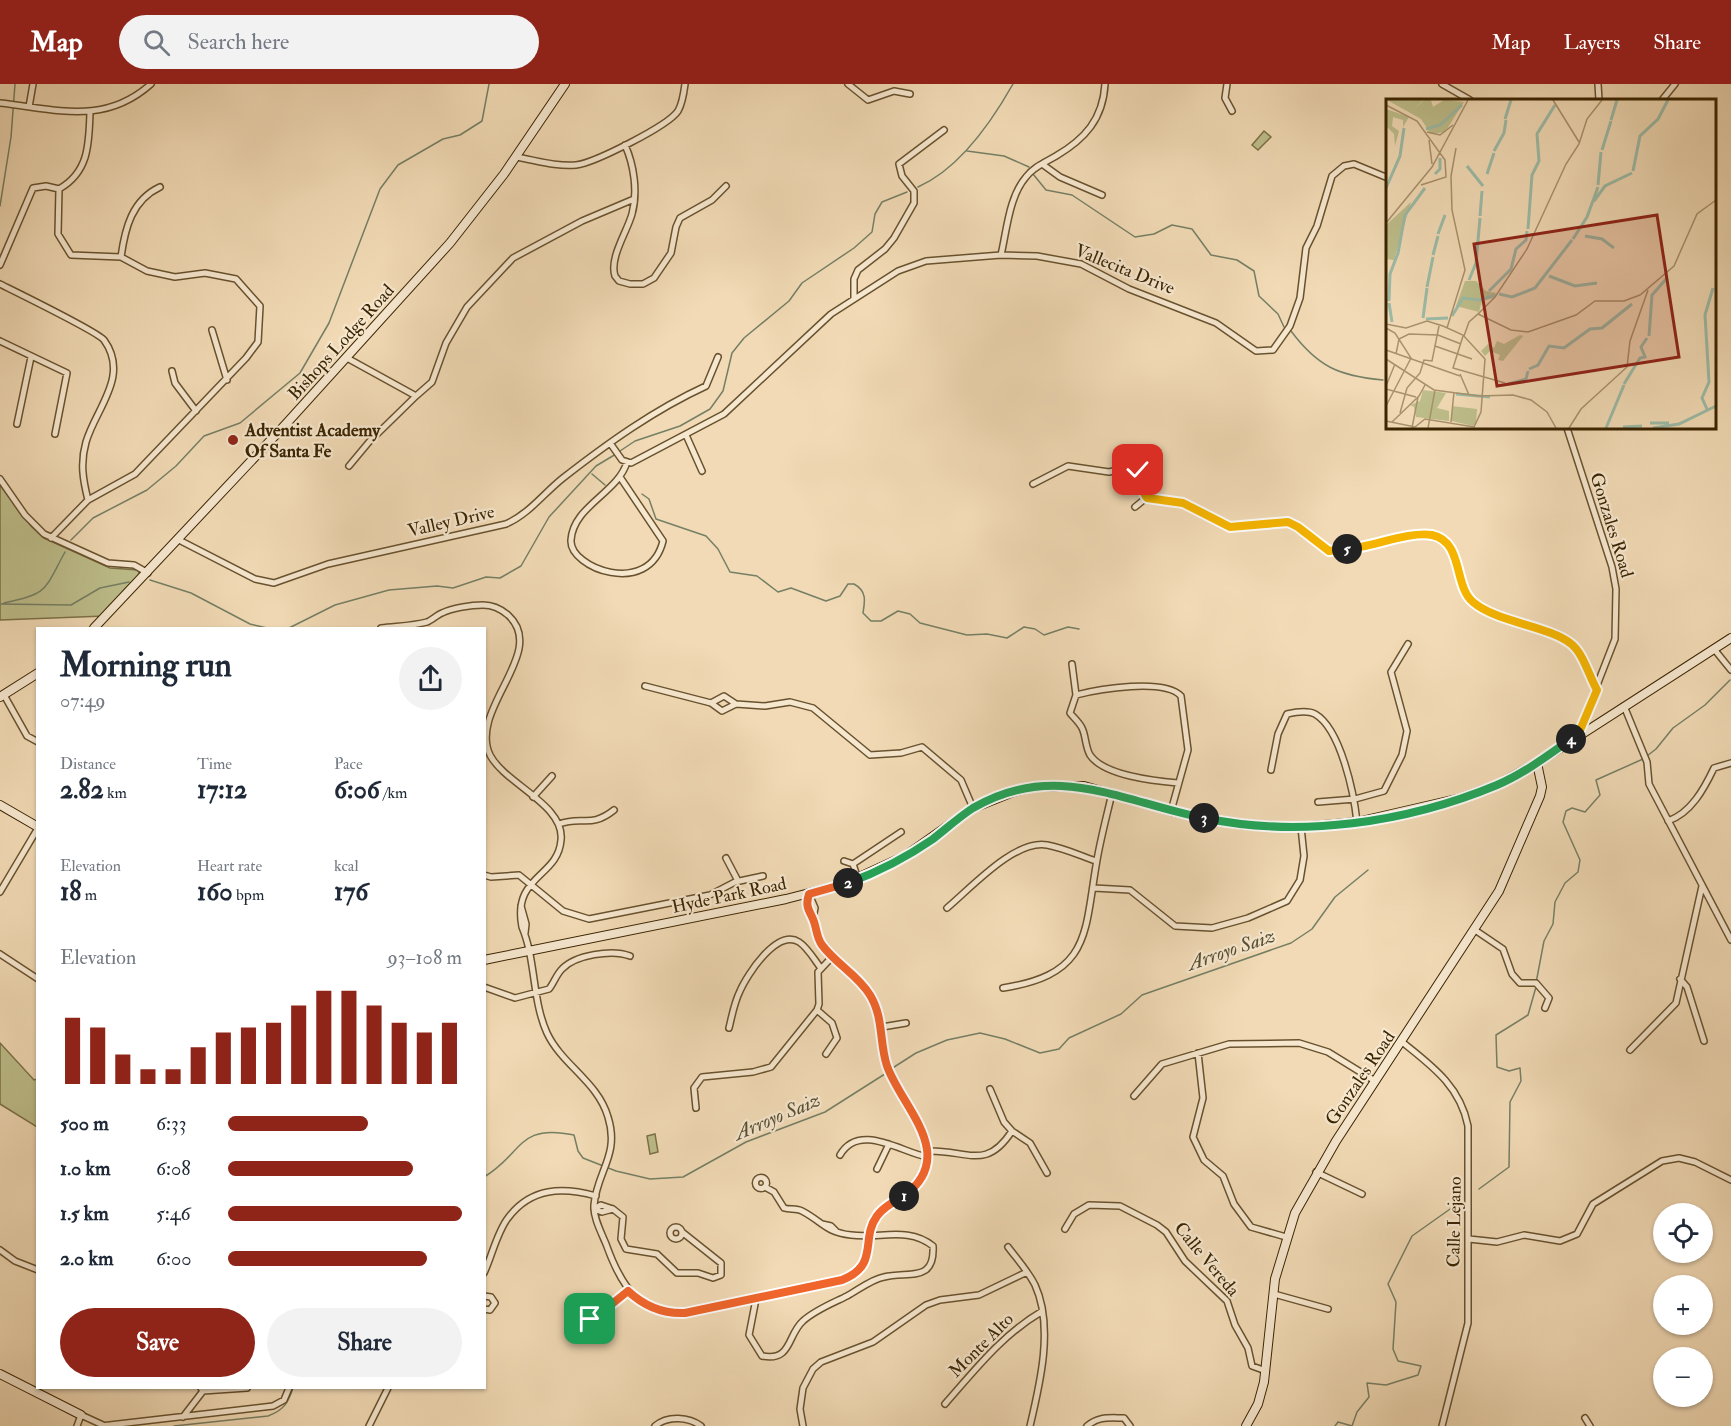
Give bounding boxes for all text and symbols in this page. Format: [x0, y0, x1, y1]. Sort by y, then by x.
search box [119, 15, 539, 69]
text: Map [30, 25, 83, 60]
icon: search [140, 26, 173, 59]
text: Search here [188, 28, 289, 56]
text: Map [1491, 29, 1531, 56]
text: Layers [1564, 29, 1620, 56]
text: Share [1653, 29, 1701, 56]
inset map [1386, 99, 1716, 429]
street label: Vallecita Drive [1072, 239, 1178, 300]
street label: Bishops Lodge Road [283, 279, 400, 405]
place label: Adventist Academy Of Santa Fe [244, 419, 381, 463]
marker: Adventist Academy Of Santa Fe [226, 433, 240, 447]
pin [1112, 444, 1163, 495]
icon: check [1121, 453, 1154, 486]
street label: Gonzales Road [1585, 470, 1638, 581]
street label: Valley Drive [406, 500, 497, 543]
pin: 5 [1332, 534, 1362, 564]
text: 5 [1343, 539, 1351, 559]
text: Morning run [60, 645, 232, 686]
button: share [399, 647, 462, 710]
text: 07:49 [60, 688, 105, 713]
pin: 4 [1556, 724, 1586, 754]
text: 4 [1567, 729, 1575, 749]
text: Distance [60, 754, 116, 774]
text: Time [197, 754, 232, 774]
text: Pace [334, 754, 363, 774]
text: 2.82 [60, 774, 104, 806]
text: 17:12 [197, 774, 247, 806]
text: 6:06 [334, 774, 380, 806]
text: km [104, 783, 127, 803]
text: /km [380, 783, 408, 803]
pin: 3 [1189, 803, 1219, 833]
text: 3 [1201, 808, 1207, 828]
text: Elevation [60, 856, 121, 876]
text: Heart rate [197, 856, 262, 876]
text: kcal [334, 856, 359, 876]
pin: 2 [833, 868, 863, 898]
street label: Hyde Park Road [670, 872, 789, 919]
text: 2 [844, 873, 852, 893]
text: 18 [60, 876, 81, 908]
text: 160 [197, 876, 233, 908]
text: 176 [334, 876, 368, 908]
text: m [81, 885, 97, 905]
text: bpm [233, 885, 264, 905]
water label: Arroyo Saiz [1182, 923, 1278, 977]
text: Elevation [60, 945, 136, 970]
text: 93–108 m [388, 945, 462, 970]
street label: Gonzales Road [1320, 1027, 1400, 1130]
water label: Arroyo Saiz [729, 1087, 824, 1147]
text: 500 m [60, 1111, 109, 1136]
text: 6:33 [156, 1111, 186, 1136]
text: 1.0 km [60, 1156, 111, 1181]
text: 6:08 [156, 1156, 191, 1181]
street label: Calle Lejano [1442, 1176, 1467, 1268]
pin: 1 [889, 1181, 919, 1211]
text: 1 [901, 1186, 907, 1206]
text: 1.5 km [60, 1201, 109, 1226]
text: 5:46 [156, 1201, 191, 1226]
map controls [1653, 1203, 1713, 1407]
button: locate [1653, 1203, 1713, 1263]
street label: Calle Vereda [1169, 1217, 1245, 1302]
text: 2.0 km [60, 1246, 114, 1271]
text: 6:00 [156, 1246, 192, 1271]
button: + [1653, 1275, 1713, 1335]
pin [564, 1293, 615, 1344]
icon: arrive [573, 1302, 606, 1335]
button: Save [60, 1308, 255, 1377]
button: Share [267, 1308, 462, 1377]
street label: Monte Alto [944, 1308, 1019, 1383]
button: − [1653, 1347, 1713, 1407]

